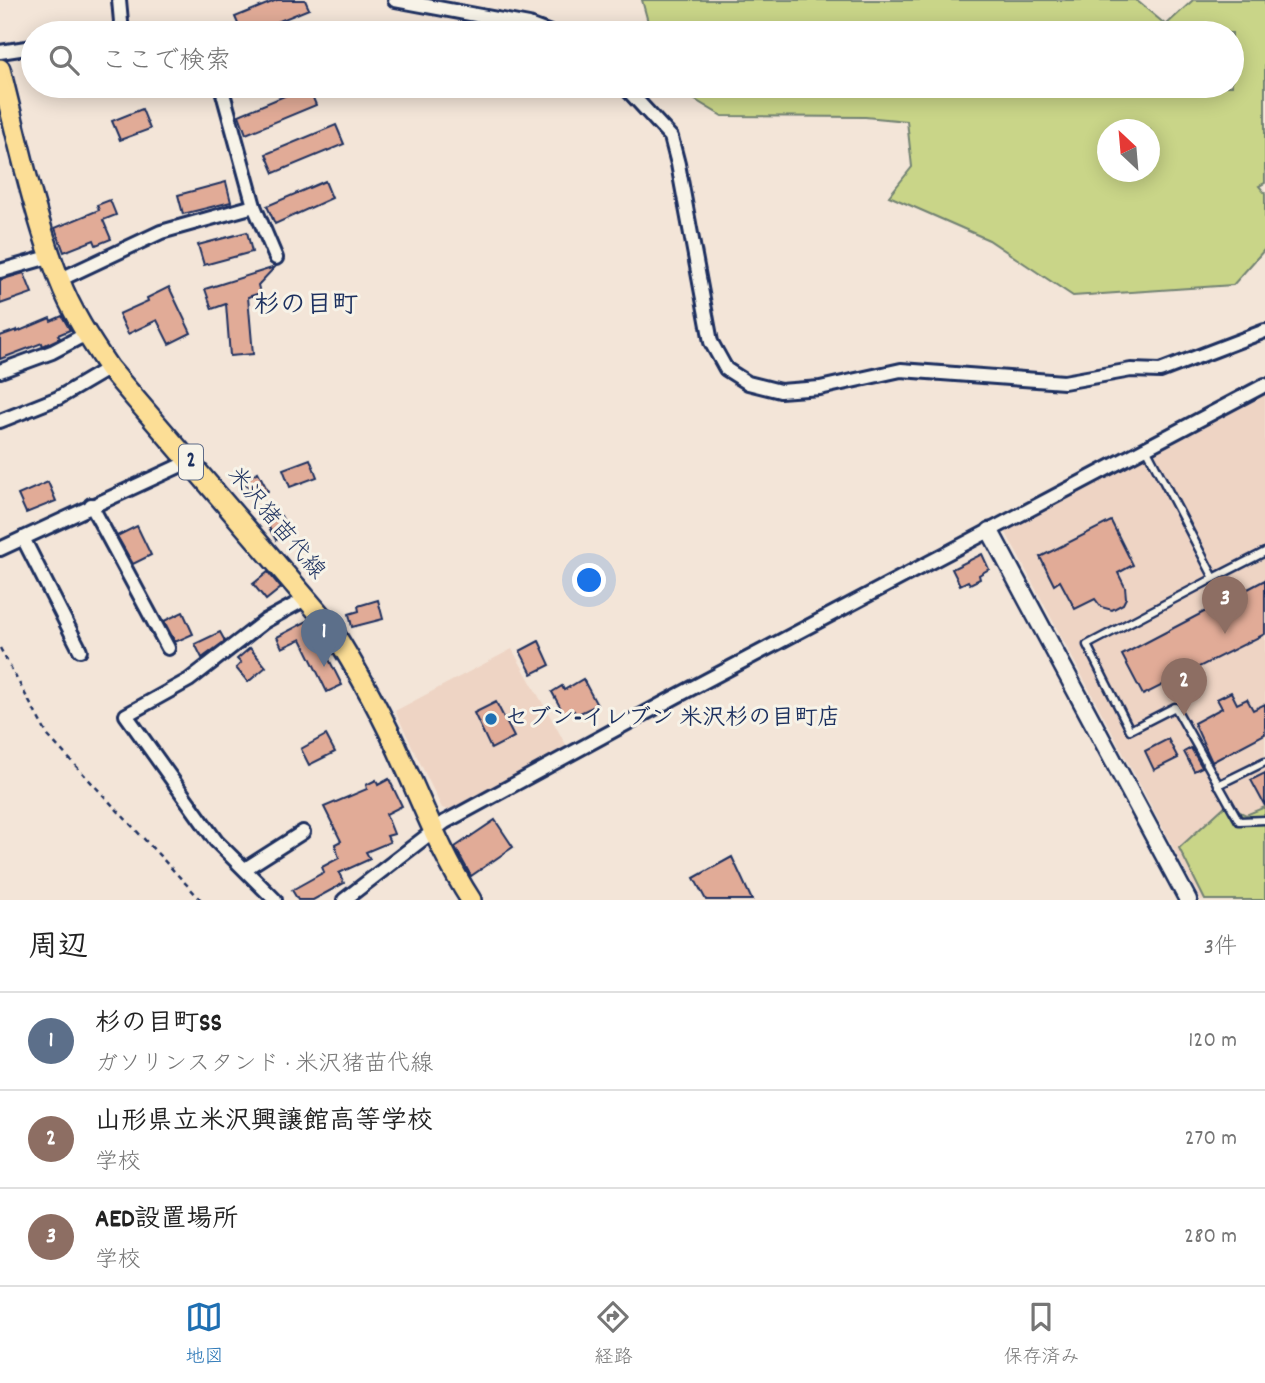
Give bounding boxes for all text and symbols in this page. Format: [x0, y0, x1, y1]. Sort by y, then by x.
search box [21, 21, 1244, 98]
icon: search [45, 41, 83, 79]
text: ここで検索 [101, 44, 231, 81]
north arrow [1097, 119, 1160, 182]
district label: 杉の目町 [254, 288, 358, 325]
road number: 2 [179, 444, 203, 480]
street label: 米沢猪苗代線 [218, 461, 332, 587]
your location [572, 563, 606, 597]
pin: 3 [1202, 576, 1248, 634]
pin: 1 [301, 609, 347, 667]
pin: 2 [1161, 658, 1207, 716]
place label: セブン-イレブン 米沢杉の目町店 [505, 703, 840, 736]
marker: セブン-イレブン 米沢杉の目町店 [483, 711, 499, 727]
text: 周辺 [28, 928, 88, 971]
text: 3件 [1204, 932, 1237, 965]
text: 杉の目町SS [95, 1006, 222, 1043]
text: 1 [48, 1025, 54, 1058]
text: 120 m [1188, 1025, 1237, 1058]
text: ガソリンスタンド · 米沢猪苗代線 [95, 1049, 433, 1082]
text: 山形県立米沢興譲館高等学校 [95, 1104, 433, 1141]
text: 2 [46, 1123, 56, 1156]
text: 270 m [1185, 1123, 1237, 1156]
text: 学校 [95, 1147, 141, 1180]
text: AED設置場所 [95, 1202, 238, 1239]
text: 3 [46, 1221, 56, 1254]
text: 280 m [1184, 1221, 1237, 1254]
text: 学校 [95, 1245, 141, 1278]
tab: 地図 [185, 1298, 224, 1372]
tab: 経路 [594, 1298, 633, 1372]
tab: 保存済み [1003, 1298, 1080, 1372]

